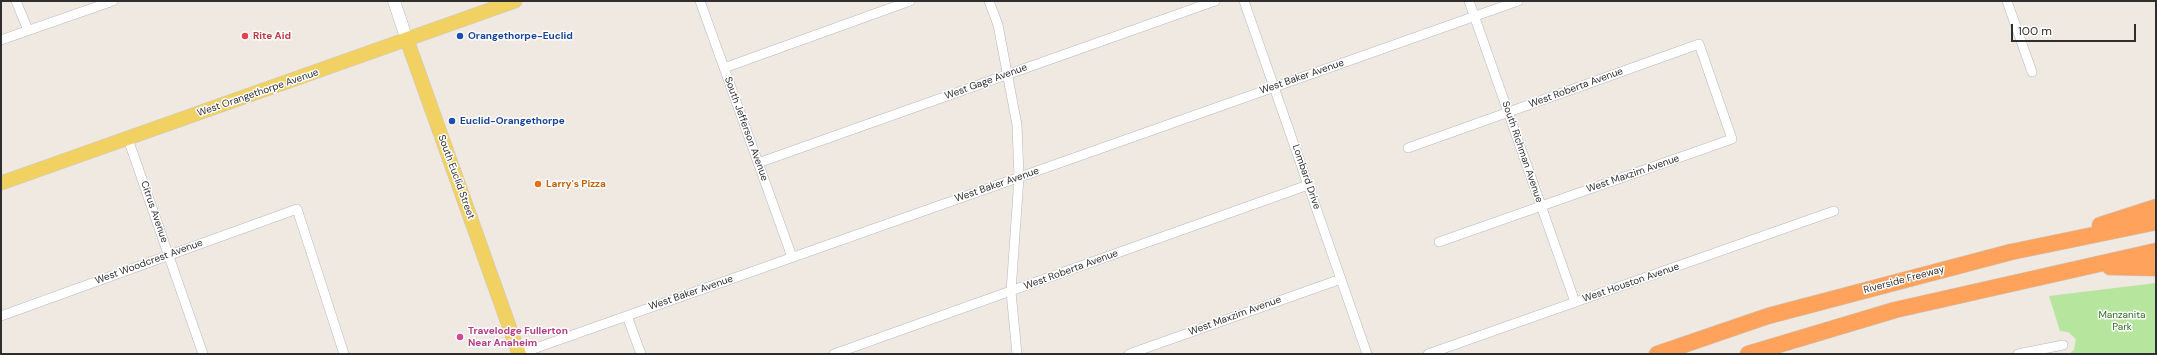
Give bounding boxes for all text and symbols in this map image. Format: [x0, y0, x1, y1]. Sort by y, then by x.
scale bar [2013, 16, 2138, 42]
text: 100 m [2018, 23, 2052, 39]
place label: Rite Aid [253, 30, 291, 42]
place label: Orangethorpe-Euclid [468, 30, 573, 42]
marker: Rite Aid [240, 31, 250, 41]
marker: Orangethorpe-Euclid [455, 31, 465, 41]
street label: West Baker Avenue [1258, 57, 1346, 97]
street label: West Gage Avenue [943, 61, 1029, 103]
street label: West Roberta Avenue [1527, 65, 1625, 111]
street label: West Orangethorpe Avenue [196, 67, 320, 119]
street label: South Jefferson Avenue [722, 75, 770, 183]
street label: South Richman Avenue [1499, 100, 1545, 204]
place label: Euclid-Orangethorpe [460, 115, 565, 127]
marker: Euclid-Orangethorpe [447, 116, 457, 126]
street label: South Euclid Street [435, 133, 477, 221]
street label: Lombard Drive [1289, 143, 1323, 211]
street label: West Maxzim Avenue [1585, 152, 1681, 196]
street label: West Baker Avenue [953, 165, 1041, 205]
place label: Larry's Pizza [546, 178, 606, 190]
marker: Larry's Pizza [533, 179, 543, 189]
street label: Citrus Avenue [138, 180, 170, 244]
street label: West Woodcrest Avenue [93, 237, 205, 287]
street label: West Roberta Avenue [1022, 247, 1120, 293]
street label: West Houston Avenue [1581, 261, 1681, 305]
street label: Riverside Freeway [1862, 263, 1946, 297]
street label: West Baker Avenue [647, 273, 735, 313]
street label: West Maxzim Avenue [1187, 294, 1283, 338]
park label: Manzanita Park [2098, 309, 2146, 332]
place label: Travelodge Fullerton Near Anaheim [468, 325, 568, 348]
marker: Travelodge Fullerton Near Anaheim [455, 332, 465, 342]

